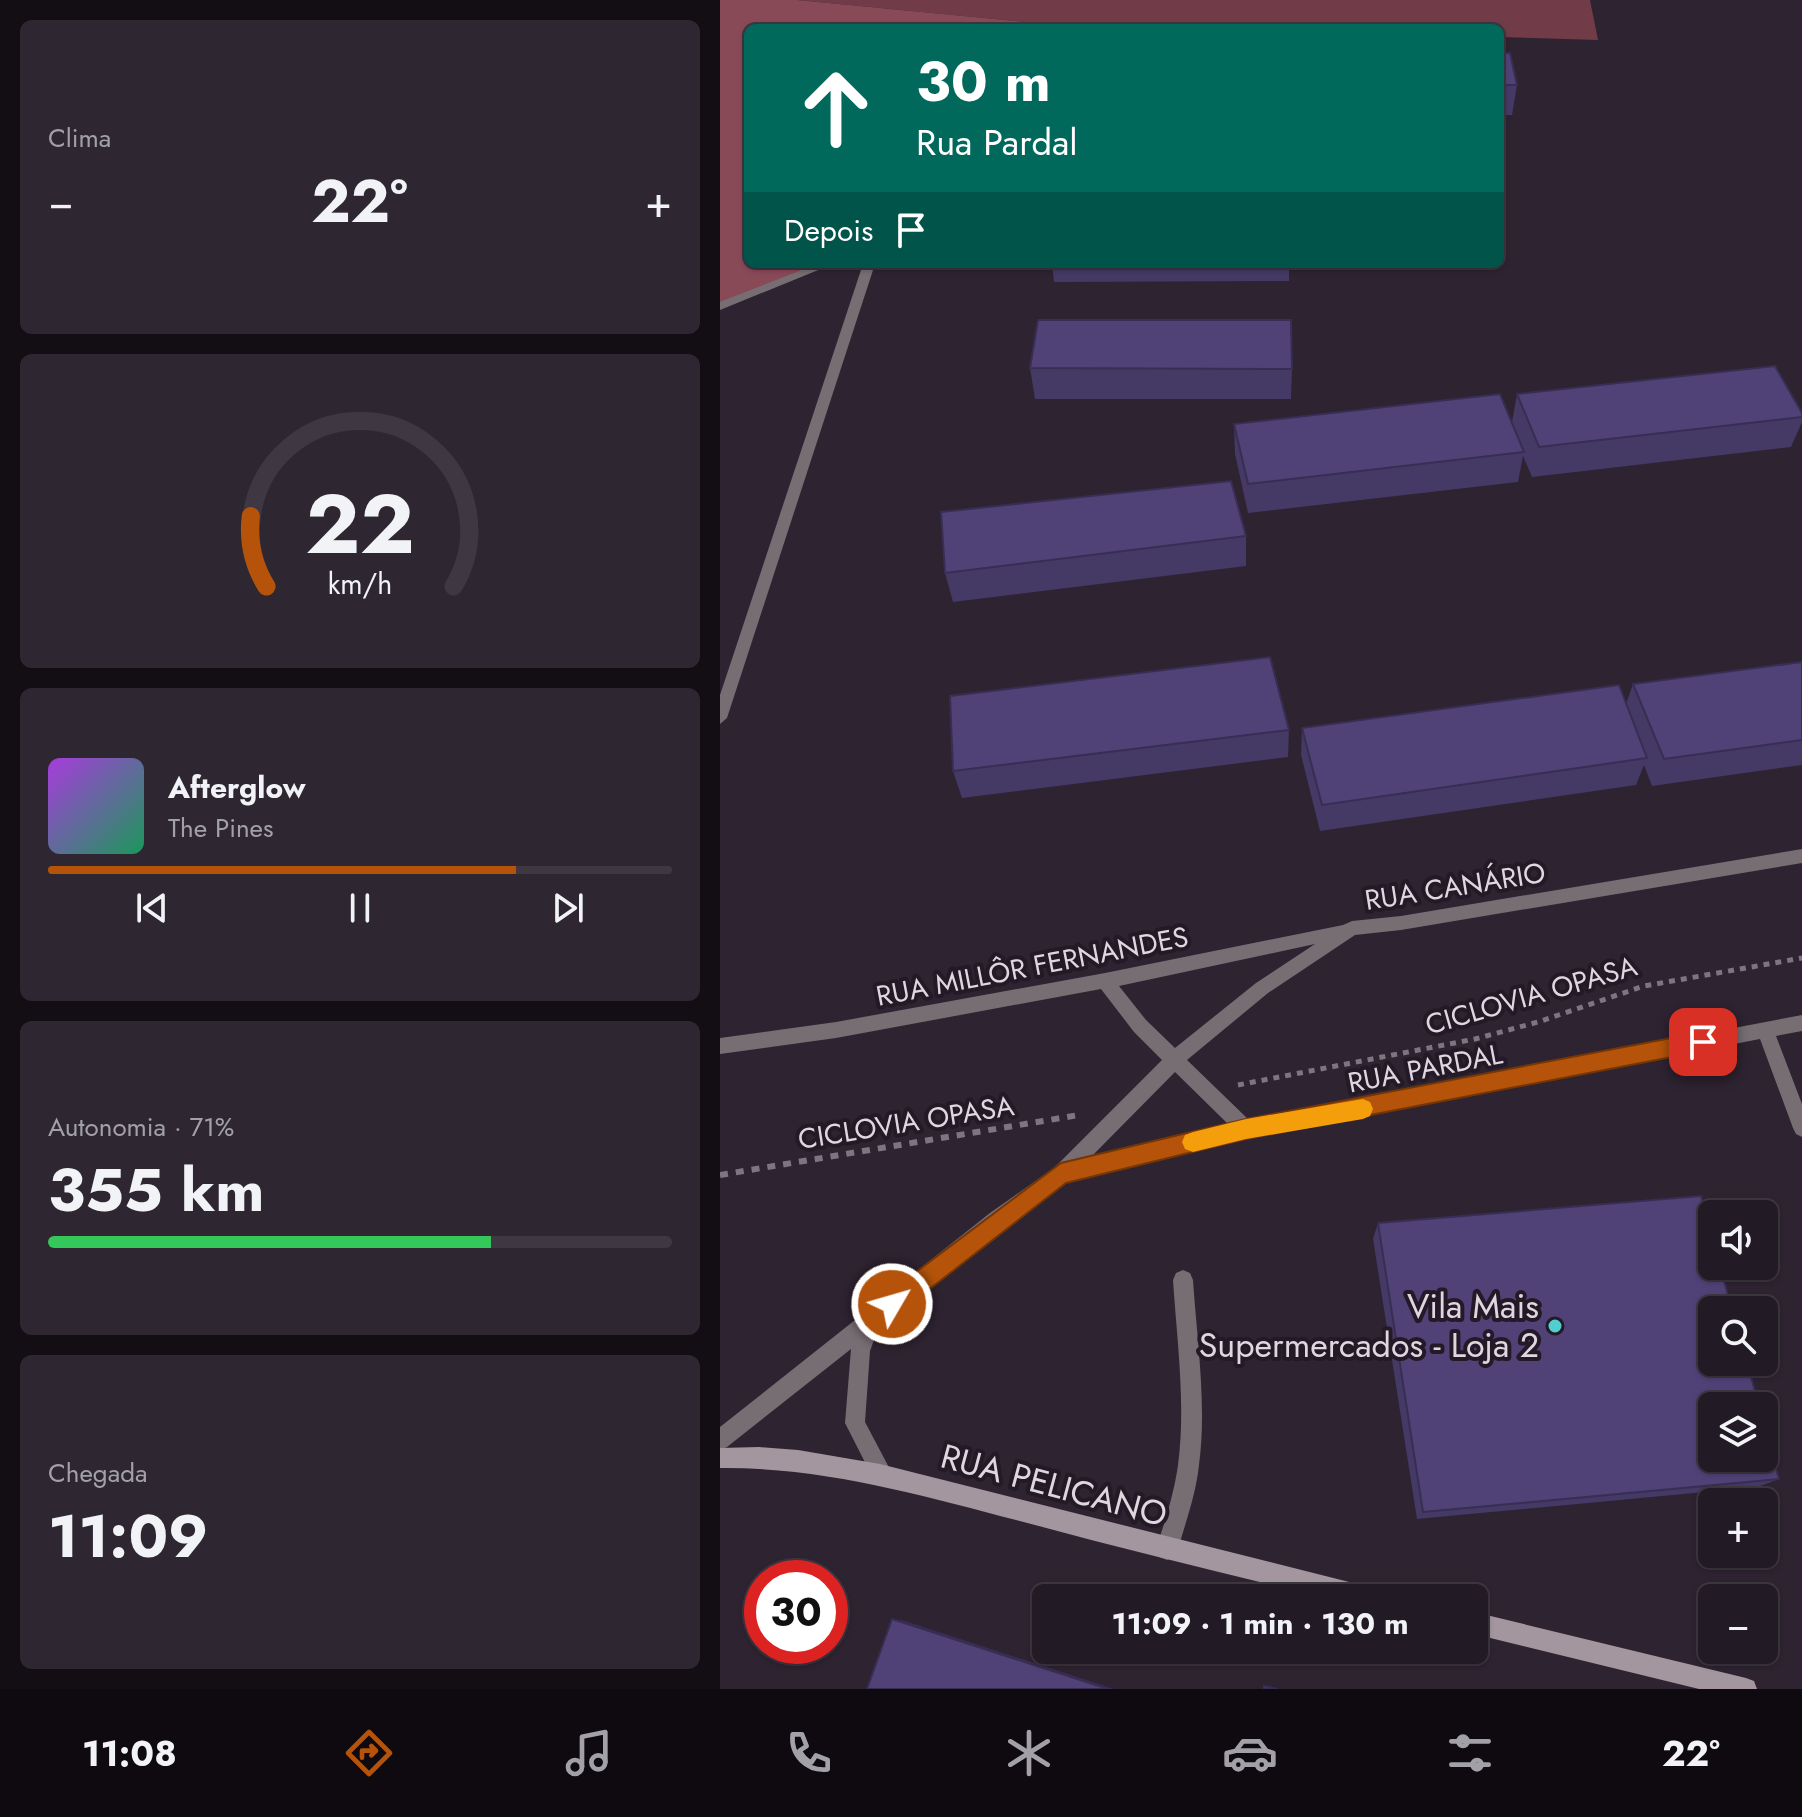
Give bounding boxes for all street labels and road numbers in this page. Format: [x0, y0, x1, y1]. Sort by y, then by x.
street label: RUA CANÁRIO [1362, 852, 1548, 921]
street label: RUA MILLÔR FERNANDES [873, 916, 1192, 1017]
street label: CICLOVIA OPASA [1421, 946, 1642, 1045]
street label: RUA PARDAL [1344, 1033, 1506, 1104]
street label: CICLOVIA OPASA [795, 1085, 1018, 1160]
street label: RUA PELICANO [935, 1432, 1172, 1539]

